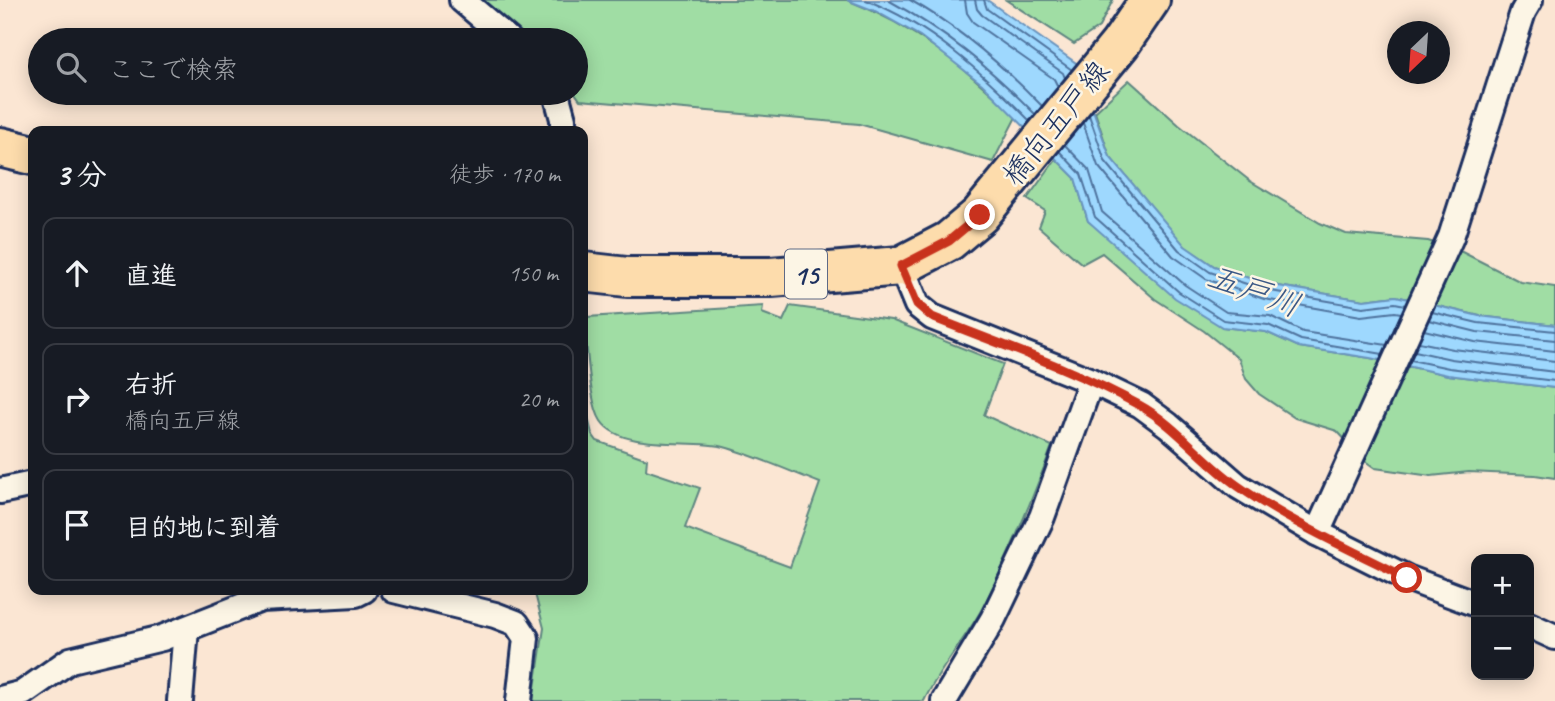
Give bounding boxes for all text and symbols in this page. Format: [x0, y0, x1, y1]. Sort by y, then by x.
north arrow [1387, 21, 1450, 84]
search box [28, 28, 588, 105]
icon: search [52, 48, 90, 86]
text: ここで検索 [108, 53, 238, 86]
street label: 橋向五戸線 [994, 53, 1118, 193]
text: 3 分 [56, 156, 107, 194]
text: 徒歩 · 170 m [449, 160, 560, 189]
route end [964, 199, 995, 230]
road number: 15 [785, 250, 827, 298]
icon: ahead [58, 254, 96, 292]
water label: 五戸川 [1202, 255, 1306, 327]
text: 直進 [125, 259, 177, 292]
text: 150 m [509, 259, 558, 288]
text: 右折 [125, 368, 177, 401]
icon: right [58, 380, 96, 418]
text: 20 m [519, 385, 558, 414]
text: 橋向五戸線 [125, 406, 240, 435]
icon: arrive [58, 506, 96, 544]
text: 目的地に到着 [125, 511, 281, 544]
map controls [1471, 554, 1534, 680]
button: + [1471, 554, 1534, 617]
route start [1391, 562, 1422, 593]
button: − [1471, 617, 1534, 680]

